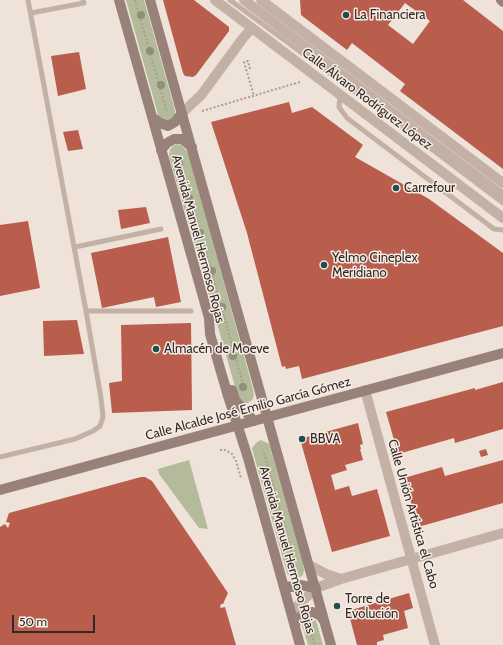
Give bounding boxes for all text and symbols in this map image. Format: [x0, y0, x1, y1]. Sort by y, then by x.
place label: La Financiera [354, 7, 425, 23]
marker: La Financiera [341, 10, 351, 20]
street label: Calle Álvaro Rodríguez López [299, 45, 435, 153]
street label: Avenida Manuel Hermoso Rojas [168, 153, 228, 325]
place label: Carrefour [404, 180, 455, 196]
marker: Carrefour [391, 183, 401, 193]
place label: Yelmo Cineplex Meridiano [332, 250, 418, 281]
marker: Yelmo Cineplex Meridiano [319, 260, 329, 270]
place label: Almacén de Moeve [164, 341, 269, 357]
marker: Almacén de Moeve [151, 344, 161, 354]
street label: Calle Alcalde José Emilio García Gómez [144, 374, 352, 444]
place label: BBVA [310, 431, 341, 447]
marker: BBVA [297, 434, 307, 444]
street label: Calle Unión Artística el Cabo [384, 438, 442, 590]
street label: Avenida Manuel Hermoso Rojas [256, 465, 318, 635]
place label: Torre de Evolución [345, 591, 398, 622]
marker: Torre de Evolución [332, 601, 342, 611]
scale bar [14, 607, 97, 633]
text: 50 m [19, 614, 47, 629]

